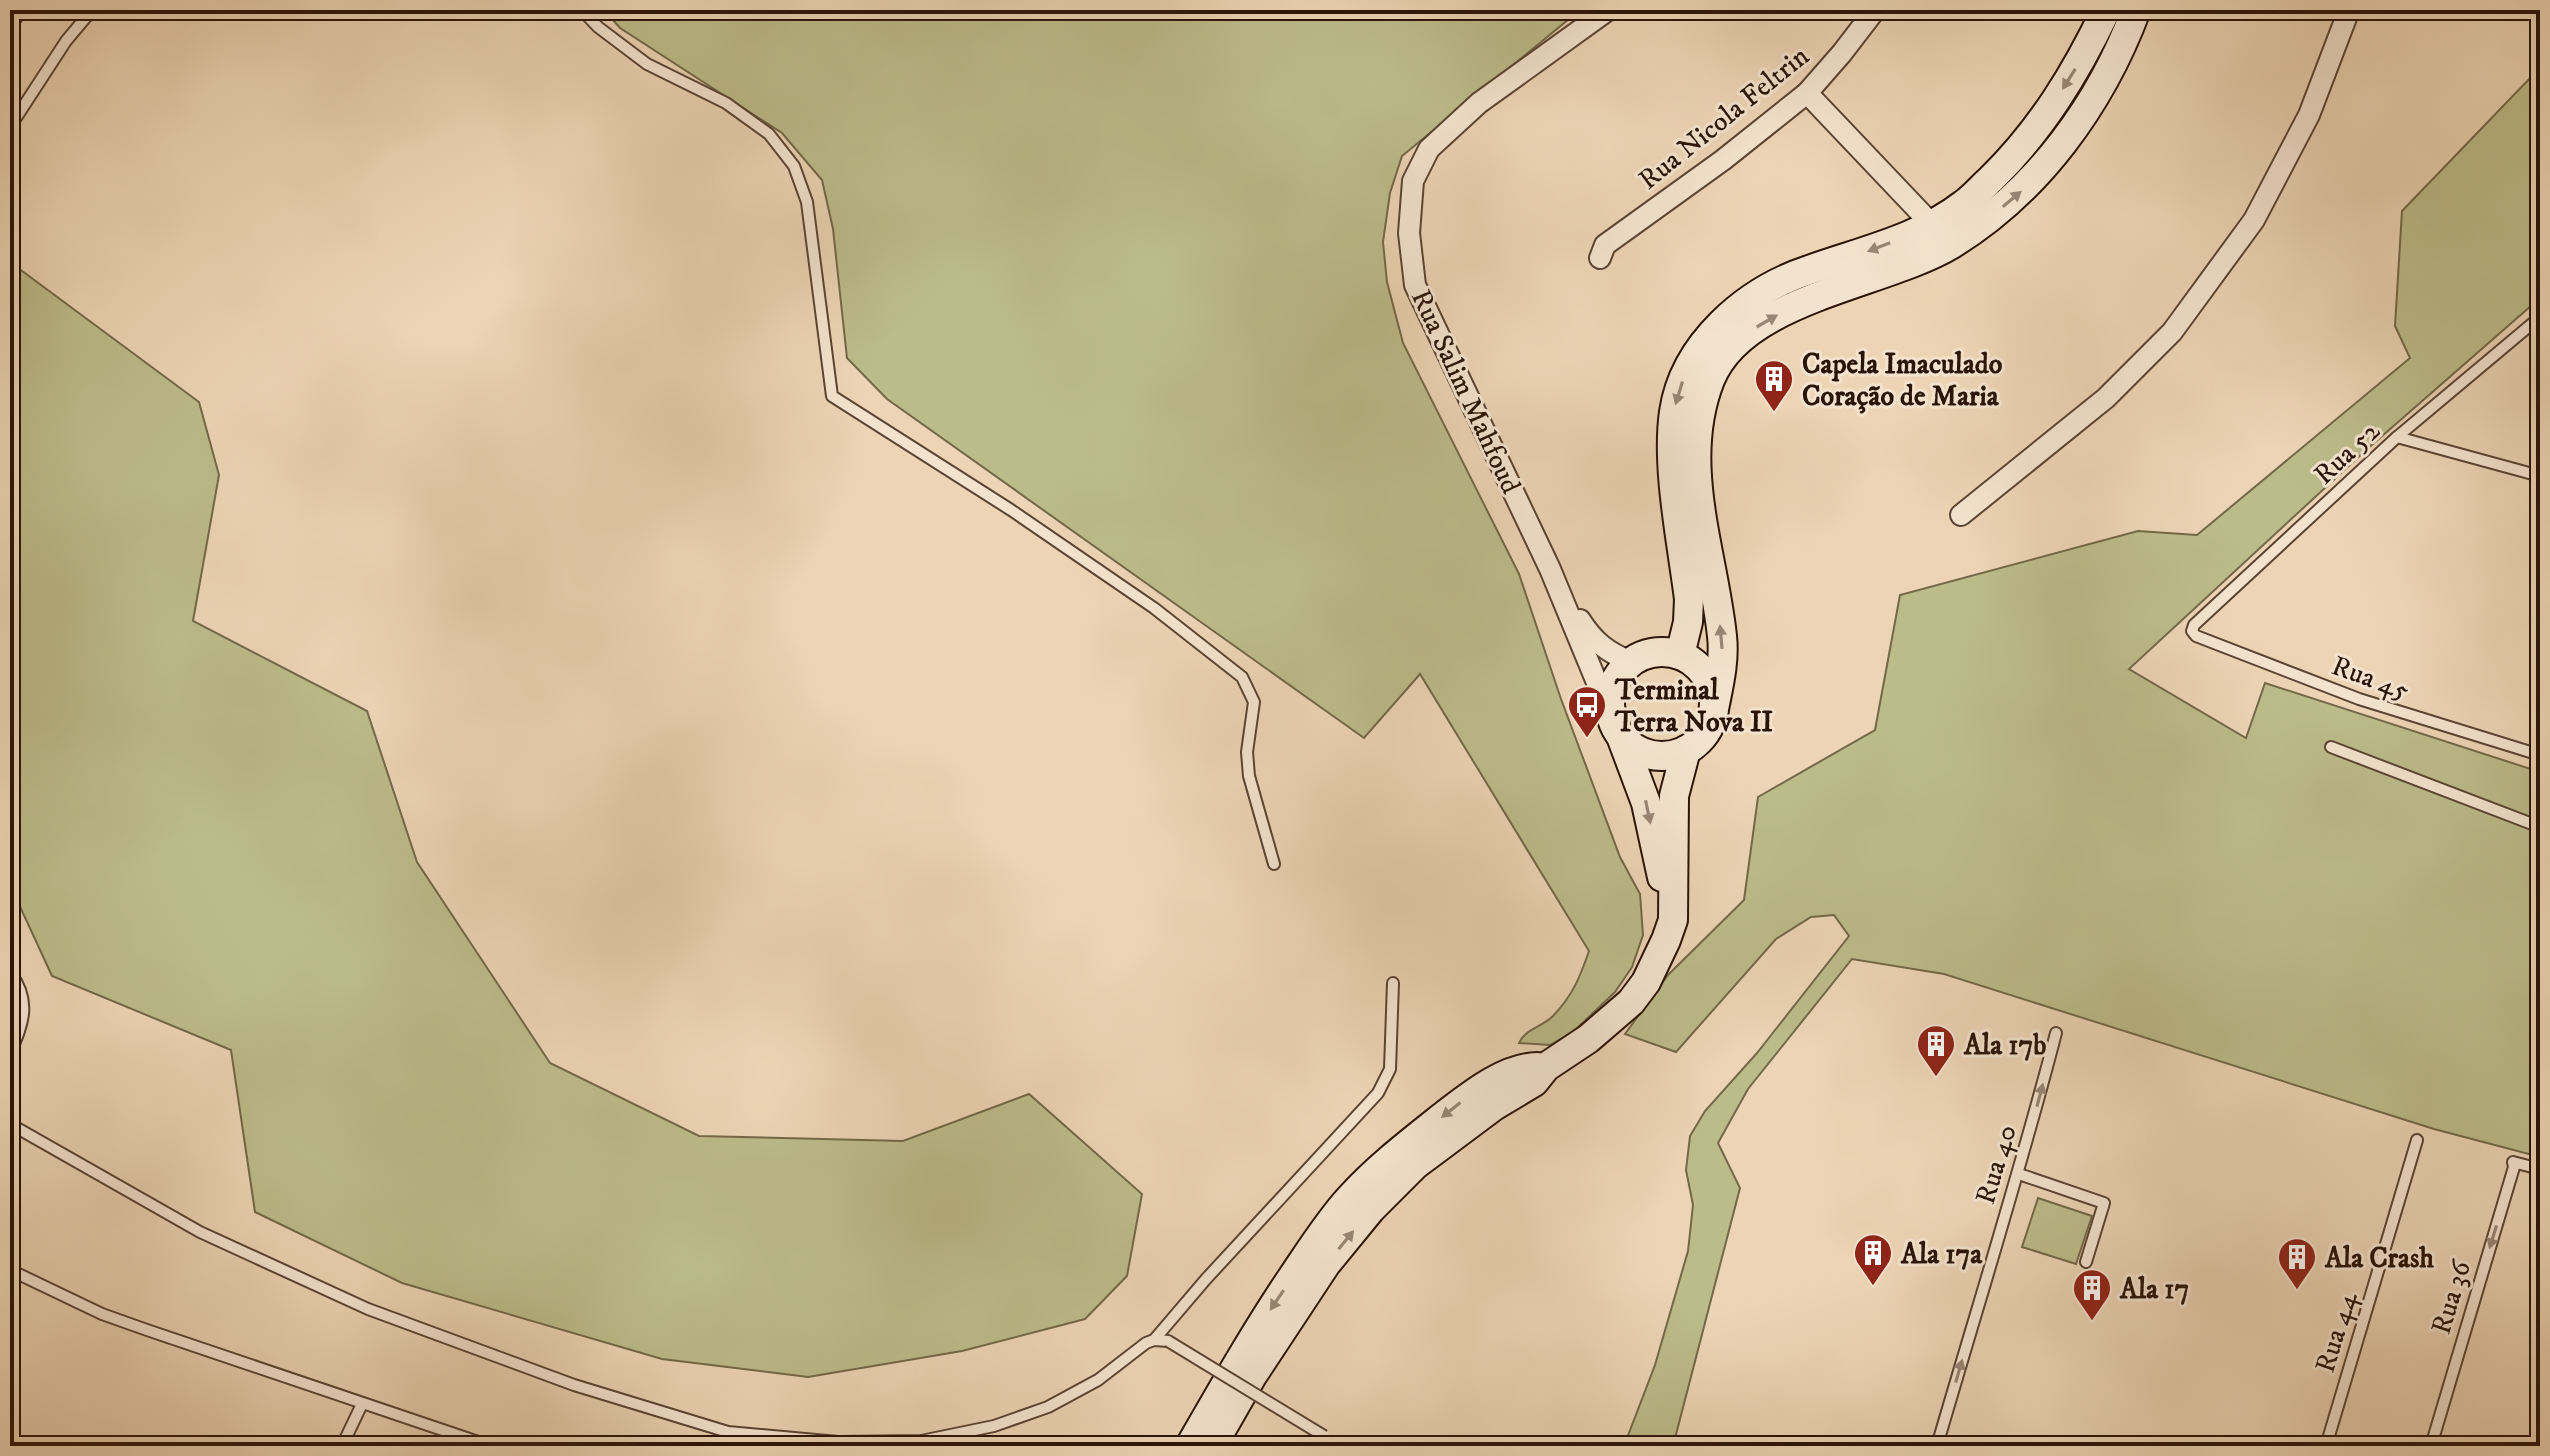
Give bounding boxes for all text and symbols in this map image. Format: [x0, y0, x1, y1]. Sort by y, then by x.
street label: Rua Nicola Feltrin [1632, 39, 1816, 198]
one-way arrow [2063, 68, 2077, 90]
one-way arrow [2002, 191, 2022, 208]
one-way arrow [1867, 241, 1891, 254]
street label: Rua Salim Mahfoud [1403, 284, 1528, 499]
one-way arrow [1755, 314, 1778, 328]
place label: Capela Imaculado Coração de Maria [1802, 347, 2003, 414]
building icon: Capela Imaculado Coração de Maria [1753, 358, 1795, 413]
one-way arrow [1672, 381, 1685, 405]
street label: Rua 52 [2307, 414, 2388, 492]
one-way arrow [1714, 624, 1727, 649]
street label: Rua 45 [2327, 648, 2414, 709]
place label: Terminal Terra Nova II [1614, 673, 1773, 740]
bus stop icon: Terminal Terra Nova II [1566, 684, 1608, 739]
one-way arrow [1642, 800, 1655, 825]
building icon: Ala 17b [1915, 1023, 1957, 1078]
place label: Ala 17b [1963, 1028, 2046, 1063]
one-way arrow [2035, 1082, 2047, 1107]
one-way arrow [1441, 1101, 1461, 1117]
street label: Rua 40 [1968, 1120, 2025, 1208]
one-way arrow [2486, 1225, 2499, 1249]
one-way arrow [1337, 1230, 1353, 1250]
building icon: Ala 17a [1852, 1232, 1894, 1287]
building icon: Ala Crash [2276, 1236, 2318, 1291]
place label: Ala 17a [1900, 1237, 1983, 1272]
place label: Ala Crash [2324, 1241, 2434, 1276]
street label: Rua 36 [2424, 1255, 2480, 1338]
building icon: Ala 17 [2071, 1267, 2113, 1322]
place label: Ala 17 [2119, 1272, 2189, 1307]
street label: Rua 44 [2308, 1287, 2365, 1377]
one-way arrow [1270, 1289, 1285, 1311]
one-way arrow [1953, 1359, 1966, 1383]

